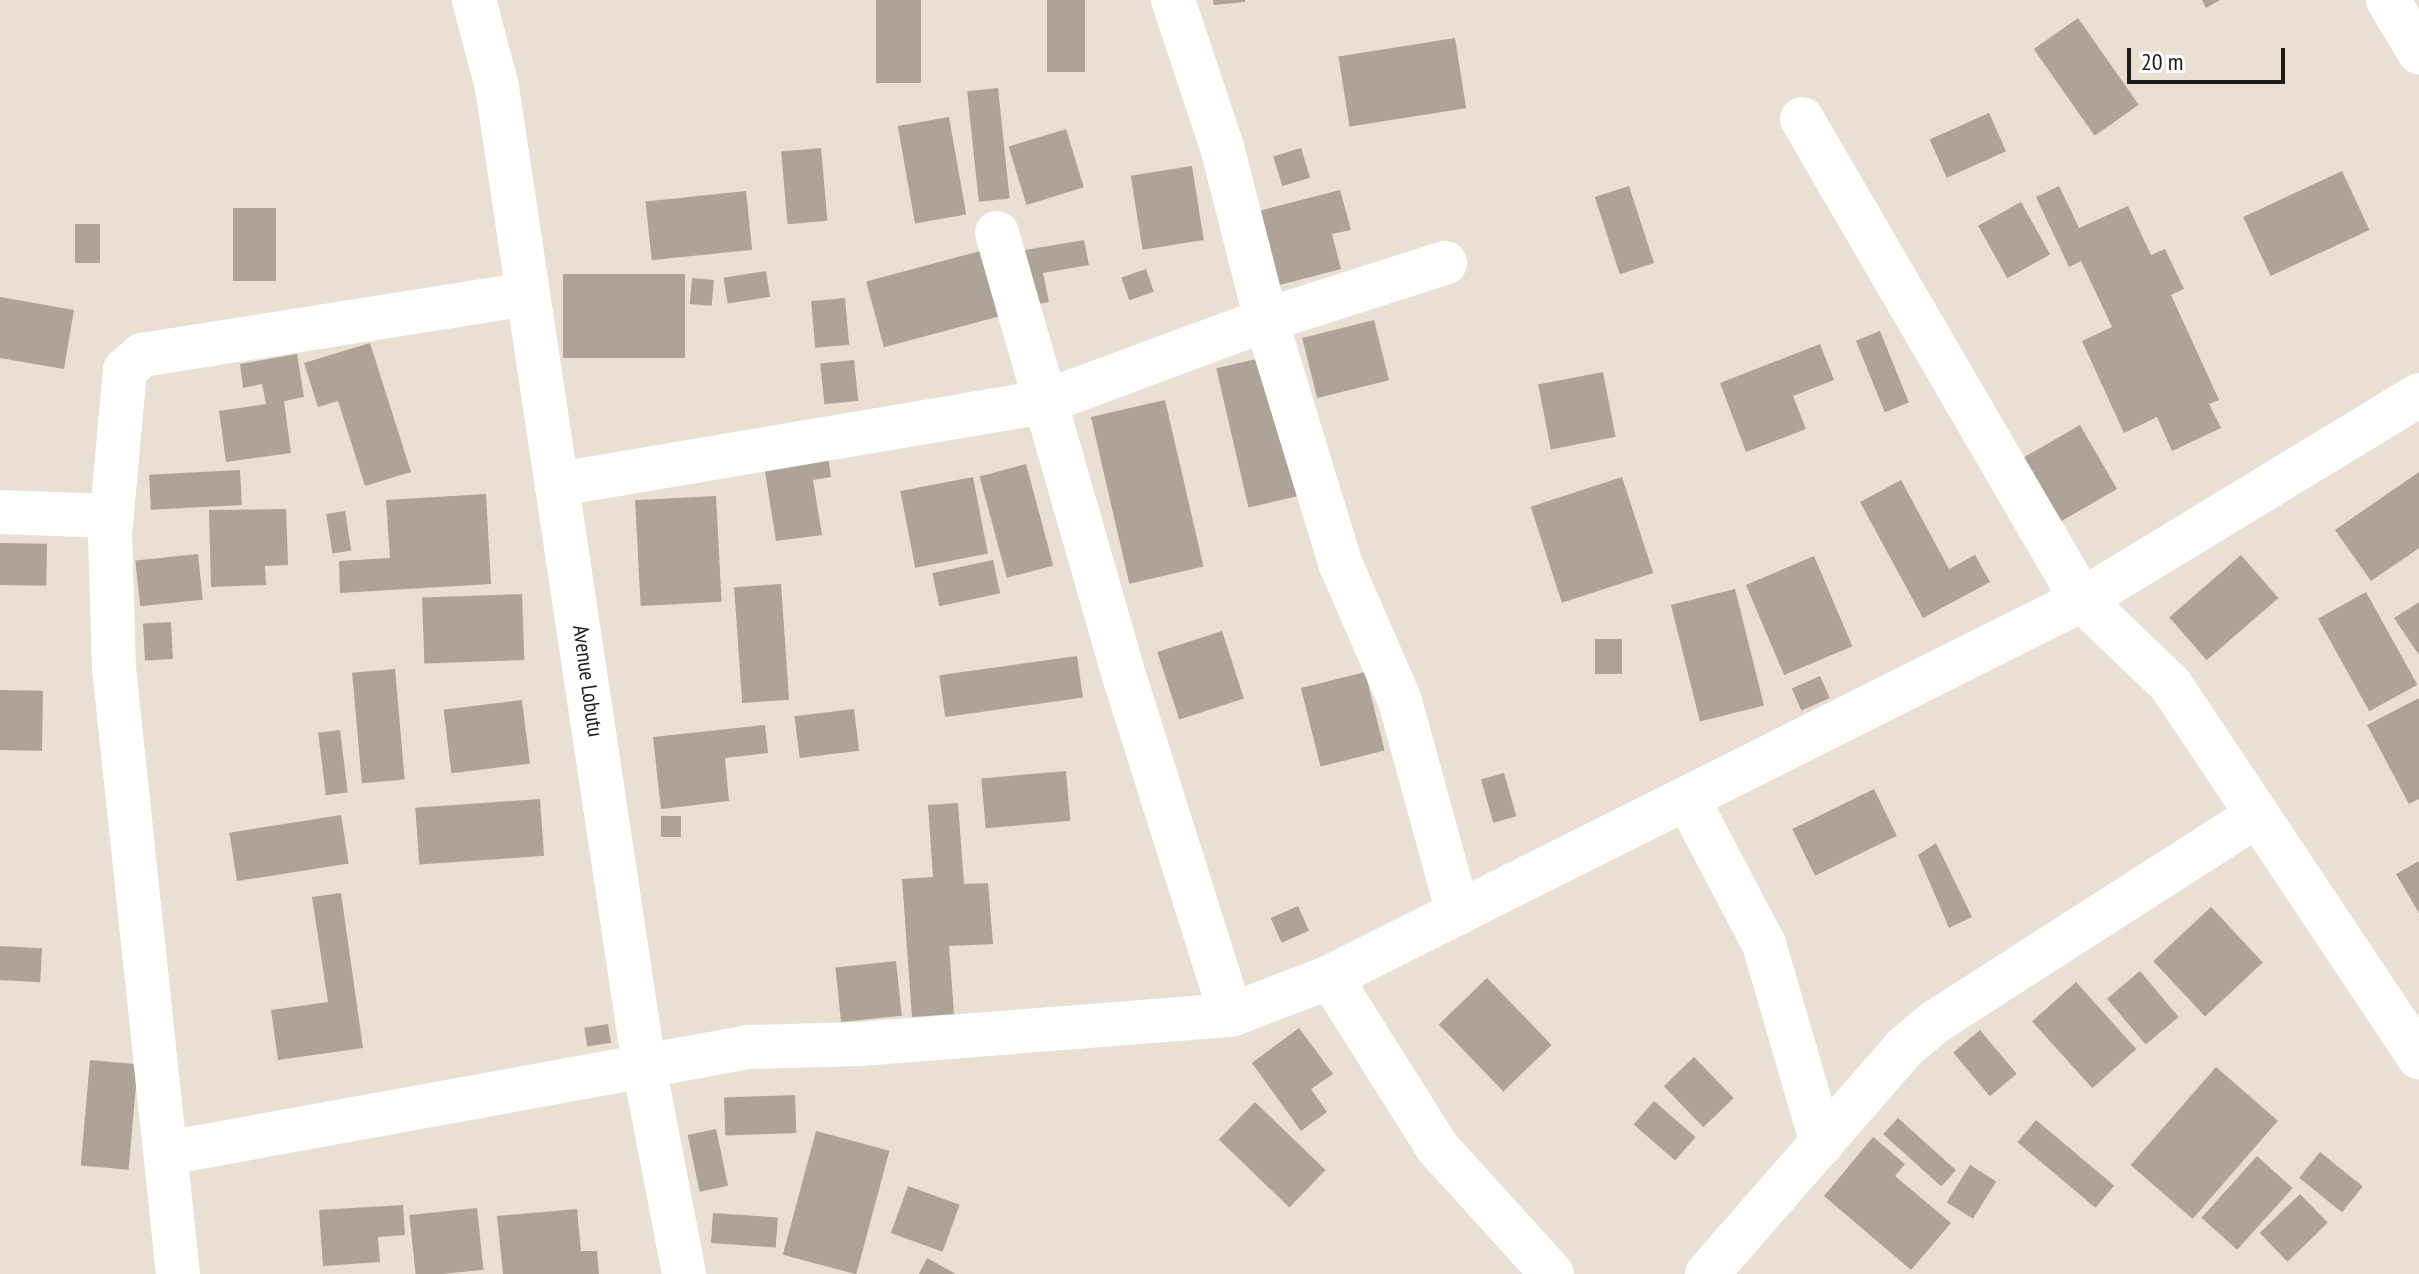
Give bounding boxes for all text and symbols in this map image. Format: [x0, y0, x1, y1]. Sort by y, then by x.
scale bar [2131, 32, 2289, 82]
text: 20 m [2141, 46, 2183, 77]
street label: Avenue Lobutu [567, 623, 609, 739]

